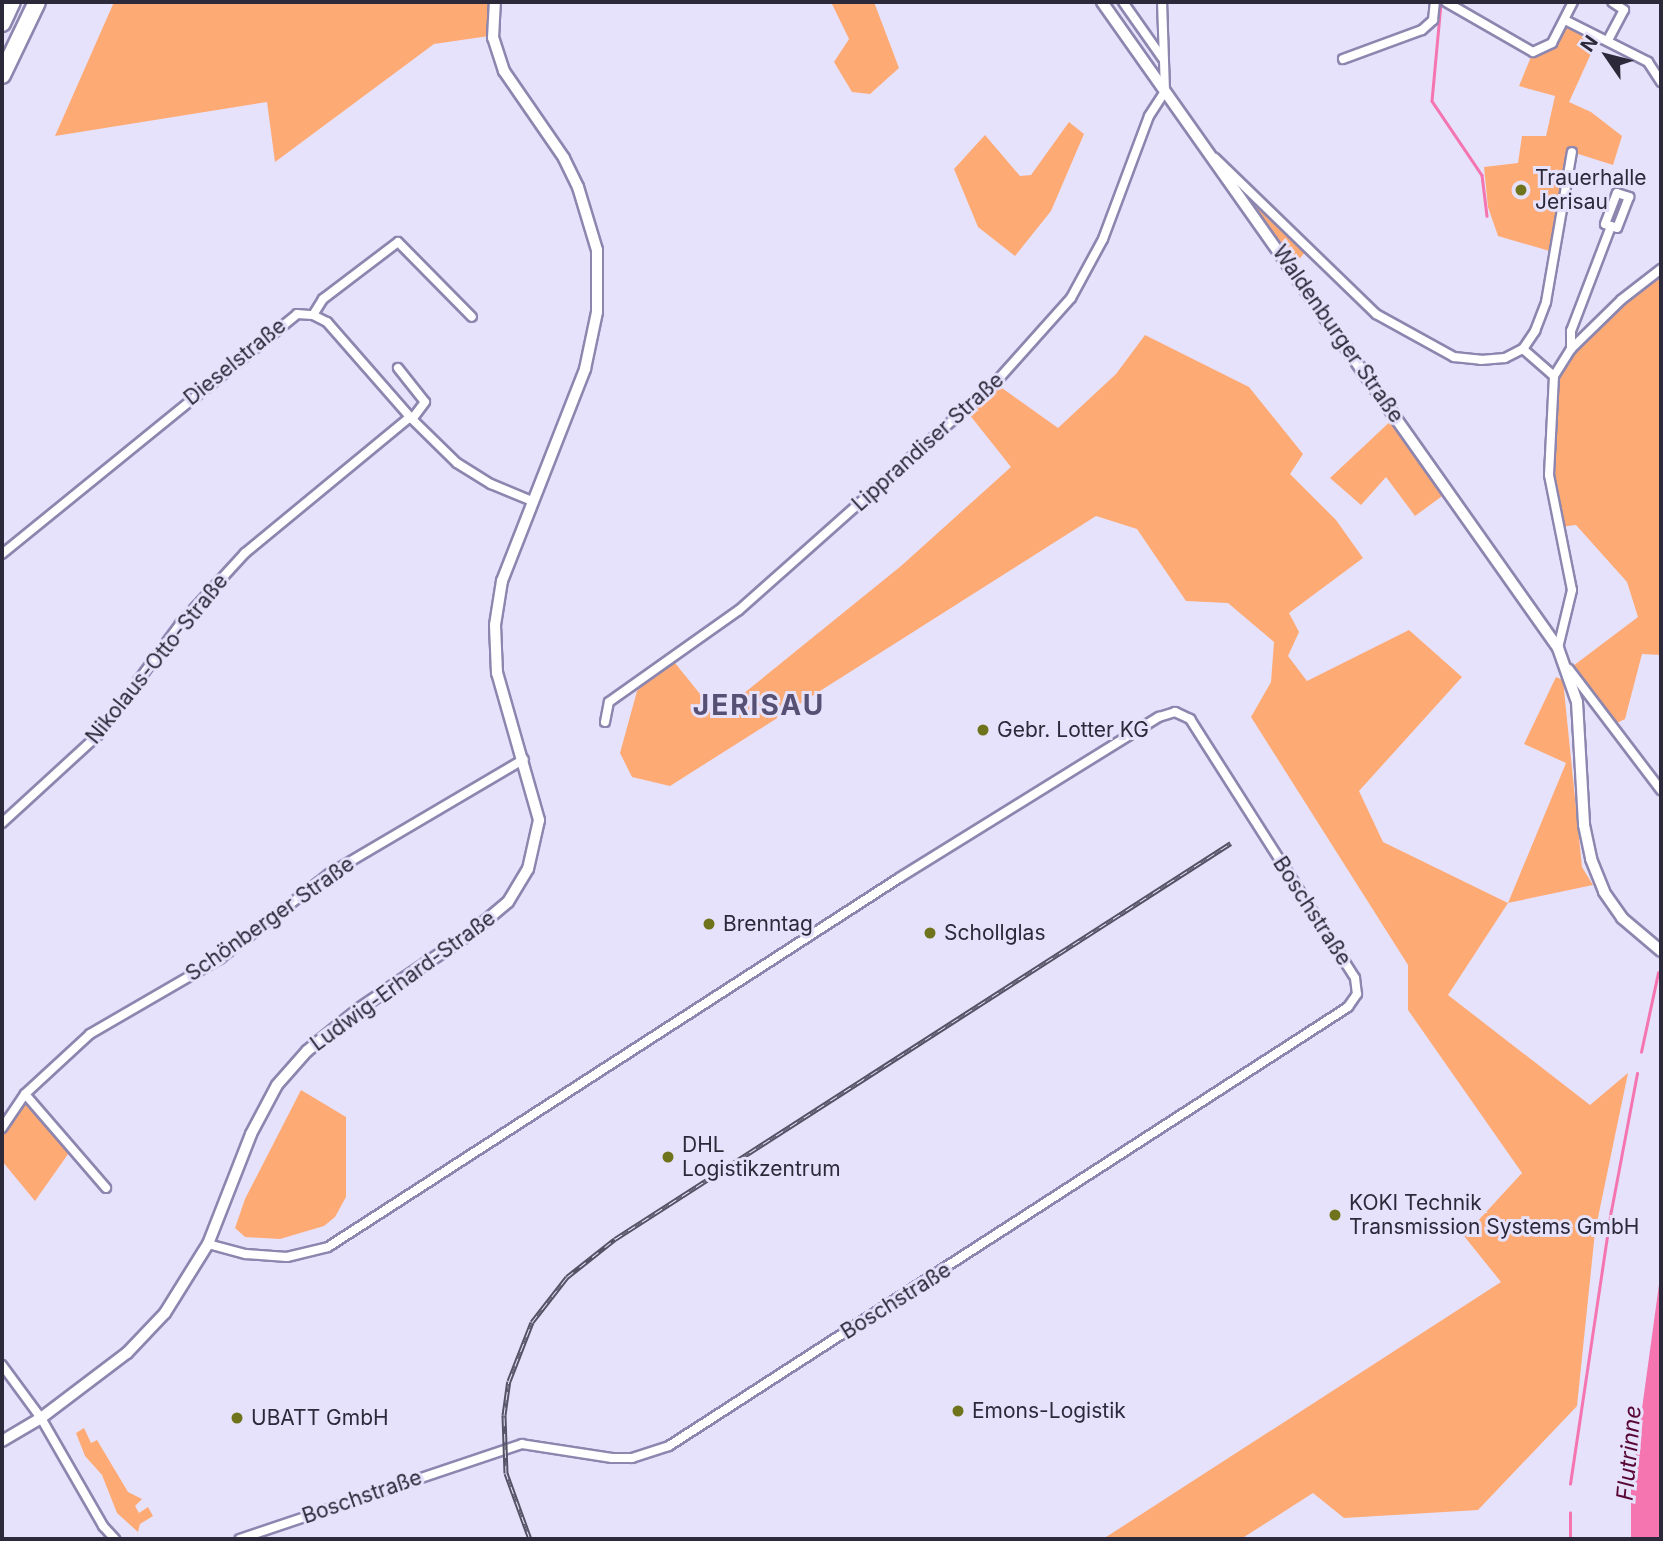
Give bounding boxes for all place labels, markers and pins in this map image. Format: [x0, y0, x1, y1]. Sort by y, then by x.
place label: Trauerhalle Jerisau [1535, 165, 1647, 215]
marker: Trauerhalle Jerisau [1513, 182, 1529, 198]
place label: Gebr. Lotter KG [997, 717, 1149, 743]
marker: Gebr. Lotter KG [975, 722, 991, 738]
place label: Brenntag [723, 911, 813, 937]
marker: Brenntag [701, 916, 717, 932]
place label: Schollglas [944, 920, 1045, 946]
marker: Schollglas [922, 925, 938, 941]
place label: DHL Logistikzentrum [682, 1132, 841, 1182]
marker: DHL Logistikzentrum [660, 1149, 676, 1165]
place label: KOKI Technik Transmission Systems GmbH [1349, 1190, 1639, 1240]
marker: KOKI Technik Transmission Systems GmbH [1327, 1207, 1343, 1223]
place label: Emons-Logistik [972, 1398, 1126, 1424]
marker: Emons-Logistik [950, 1403, 966, 1419]
place label: UBATT GmbH [251, 1405, 389, 1431]
marker: UBATT GmbH [229, 1410, 245, 1426]

